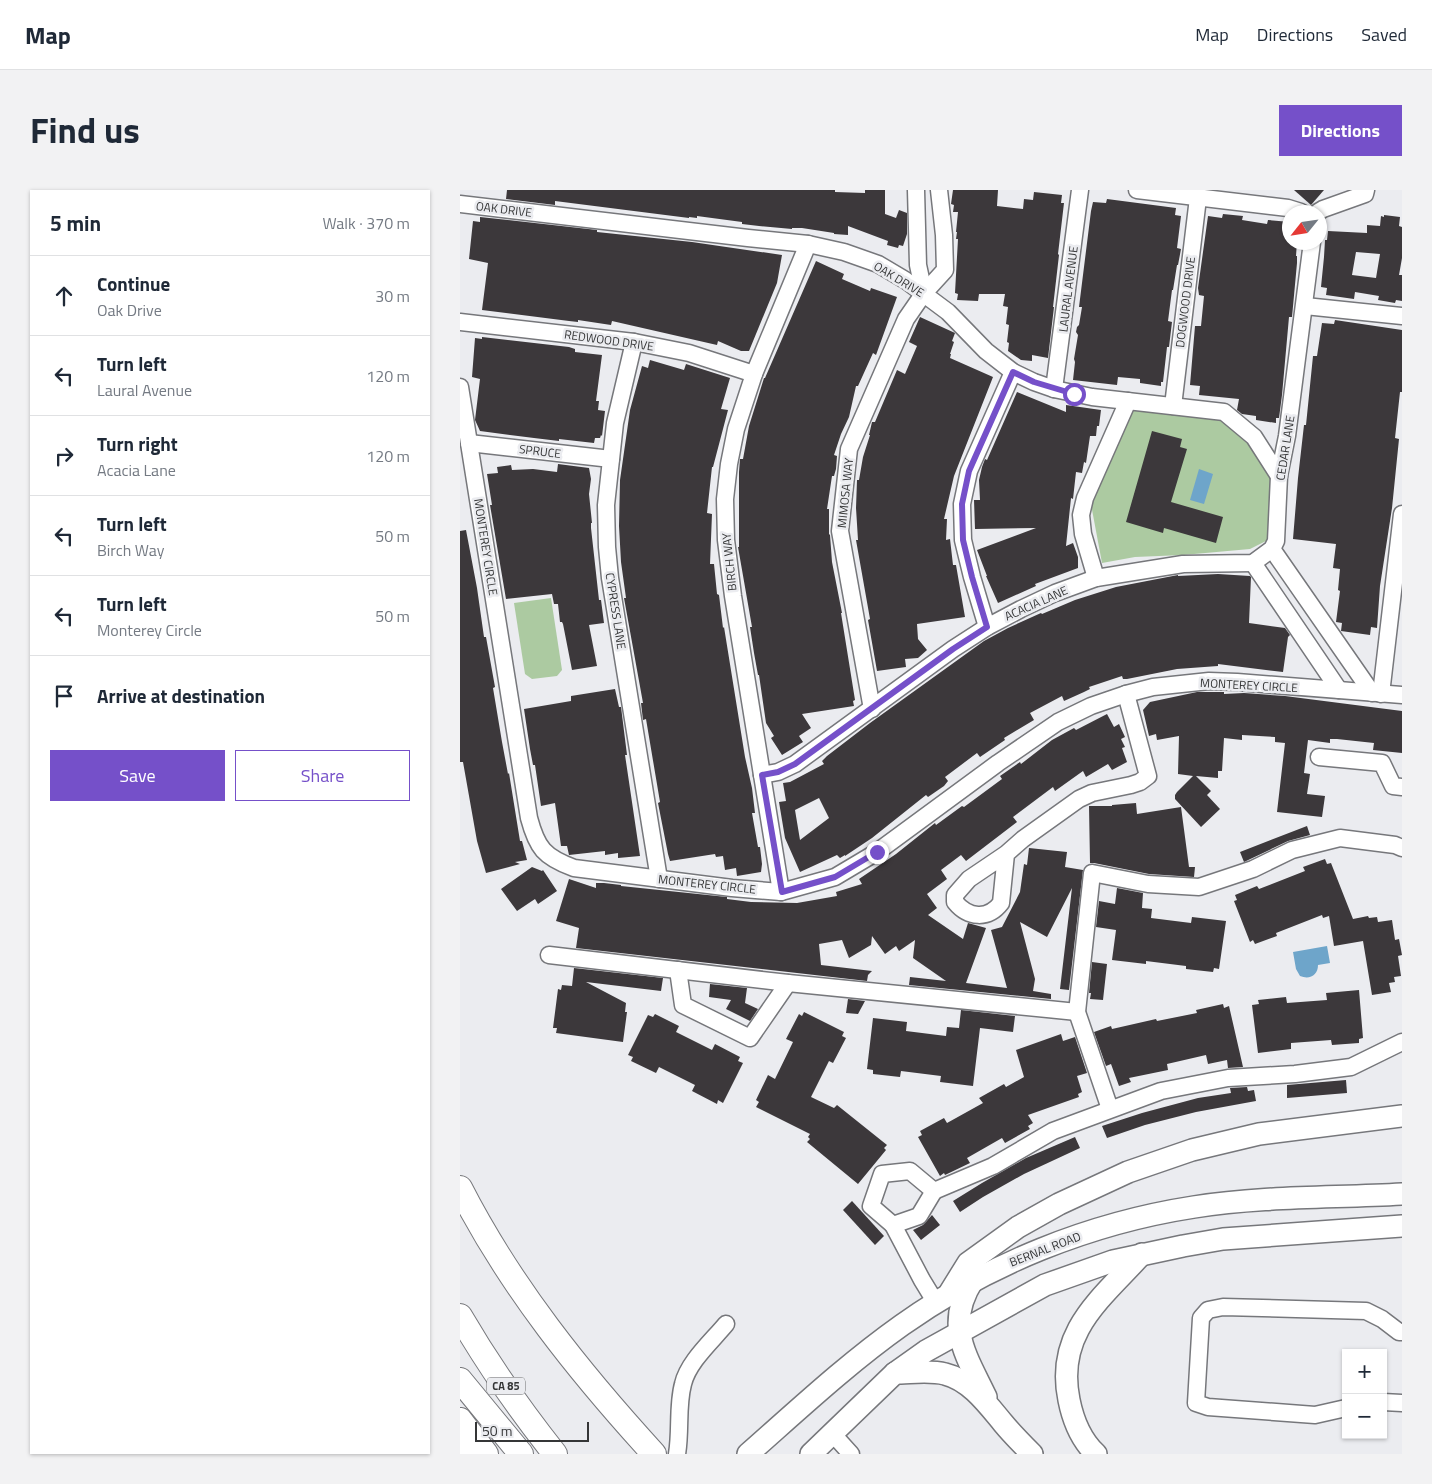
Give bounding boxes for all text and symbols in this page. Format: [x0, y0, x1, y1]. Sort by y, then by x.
text: Map [25, 17, 71, 53]
text: Map [1195, 21, 1229, 48]
text: Directions [1257, 21, 1333, 48]
text: Saved [1361, 21, 1407, 48]
text: Find us [30, 103, 140, 157]
button: Directions [1279, 105, 1402, 156]
street label: OAK DRIVE [475, 196, 533, 222]
north arrow [1282, 205, 1327, 250]
text: 5 min [50, 207, 101, 239]
text: Walk · 370 m [322, 211, 410, 235]
street label: LAURAL AVENUE [1053, 245, 1083, 333]
street label: DOGWOOD DRIVE [1170, 255, 1200, 349]
street label: OAK DRIVE [870, 256, 928, 302]
text: Continue [97, 269, 170, 298]
icon: ahead [50, 282, 78, 310]
text: 30 m [375, 284, 410, 308]
text: Oak Drive [97, 298, 162, 322]
street label: REDWOOD DRIVE [563, 324, 655, 356]
text: Turn left [97, 349, 167, 378]
icon: left [50, 362, 78, 390]
text: 120 m [366, 364, 410, 388]
text: Laural Avenue [97, 378, 192, 402]
route start [1063, 383, 1086, 406]
street label: CEDAR LANE [1270, 414, 1300, 482]
text: Turn right [97, 429, 178, 458]
street label: SPRUCE [518, 439, 562, 463]
icon: right [50, 442, 78, 470]
text: 120 m [366, 444, 410, 468]
street label: MIMOSA WAY [832, 456, 858, 529]
text: Acacia Lane [97, 458, 176, 482]
street label: MONTEREY CIRCLE [469, 497, 503, 597]
text: Turn left [97, 509, 167, 538]
icon: left [50, 522, 78, 550]
text: 50 m [375, 524, 410, 548]
street label: BIRCH WAY [716, 531, 742, 592]
text: Birch Way [97, 538, 164, 562]
street label: CYPRESS LANE [601, 571, 631, 651]
street label: ACACIA LANE [1001, 580, 1071, 625]
text: Turn left [97, 589, 167, 618]
icon: left [50, 602, 78, 630]
text: 50 m [375, 604, 410, 628]
text: Monterey Circle [97, 618, 202, 642]
street label: MONTEREY CIRCLE [1200, 673, 1299, 697]
text: Arrive at destination [97, 681, 265, 710]
icon: arrive [50, 682, 78, 710]
button: Save [50, 750, 225, 801]
button: Share [235, 750, 410, 801]
route end [866, 841, 889, 864]
street label: MONTEREY CIRCLE [657, 869, 757, 899]
street label: BERNAL ROAD [1007, 1227, 1084, 1271]
map controls [1342, 1349, 1387, 1439]
button: + [1342, 1349, 1387, 1394]
road number: CA 85 [487, 1378, 525, 1394]
button: − [1342, 1394, 1387, 1439]
scale bar [475, 1419, 589, 1442]
text: 50 m [482, 1420, 512, 1441]

